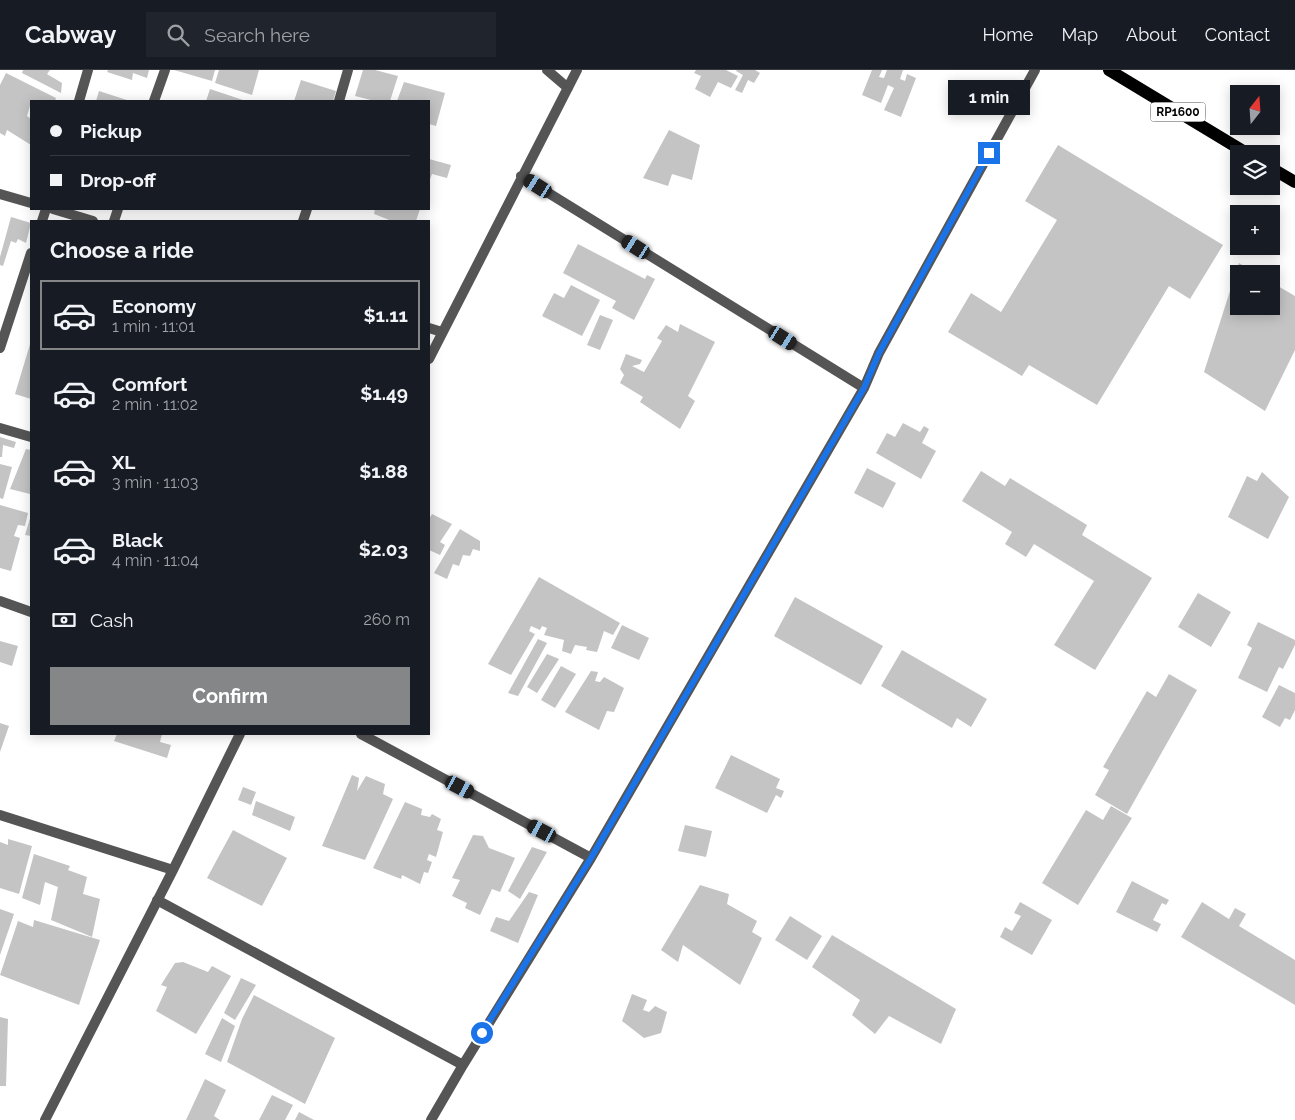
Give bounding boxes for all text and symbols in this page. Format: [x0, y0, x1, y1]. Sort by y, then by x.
search box [146, 12, 496, 57]
text: Cabway [25, 20, 116, 49]
icon: search [164, 21, 192, 49]
text: Search here [204, 24, 310, 46]
text: Home [982, 24, 1033, 45]
text: Map [1061, 24, 1098, 45]
text: About [1126, 24, 1177, 45]
text: Contact [1205, 24, 1270, 45]
callout: 1 min [948, 81, 1030, 116]
north arrow [1230, 85, 1280, 135]
map controls [1230, 85, 1280, 315]
text: 1 min [969, 88, 1009, 107]
road number: RP1600 [1150, 102, 1206, 122]
text: Pickup [80, 120, 142, 142]
route end [978, 142, 1000, 164]
button: layers [1230, 145, 1280, 195]
text: Drop-off [80, 169, 156, 191]
car [521, 172, 554, 200]
button: + [1230, 205, 1280, 255]
car [619, 233, 652, 261]
text: Choose a ride [50, 237, 194, 263]
button: − [1230, 265, 1280, 315]
icon: car [52, 293, 97, 338]
text: Economy [112, 295, 196, 317]
text: $1.11 [364, 304, 408, 326]
text: 1 min · 11:01 [112, 317, 195, 336]
car [766, 324, 799, 352]
icon: car [52, 371, 97, 416]
text: Comfort [112, 373, 187, 395]
text: $1.49 [360, 382, 408, 404]
text: 2 min · 11:02 [112, 395, 198, 414]
icon: car [52, 449, 97, 494]
text: XL [112, 451, 135, 473]
text: $1.88 [359, 460, 408, 482]
text: 3 min · 11:03 [112, 473, 198, 492]
icon: car [52, 527, 97, 572]
text: Black [112, 529, 163, 551]
text: $2.03 [359, 538, 408, 560]
text: 4 min · 11:04 [112, 551, 199, 570]
icon: cash [50, 606, 78, 634]
text: Cash [90, 609, 134, 631]
text: 260 m [363, 610, 410, 629]
button: Confirm [50, 667, 410, 725]
car [443, 773, 476, 801]
car [525, 817, 558, 845]
route start [471, 1022, 493, 1044]

